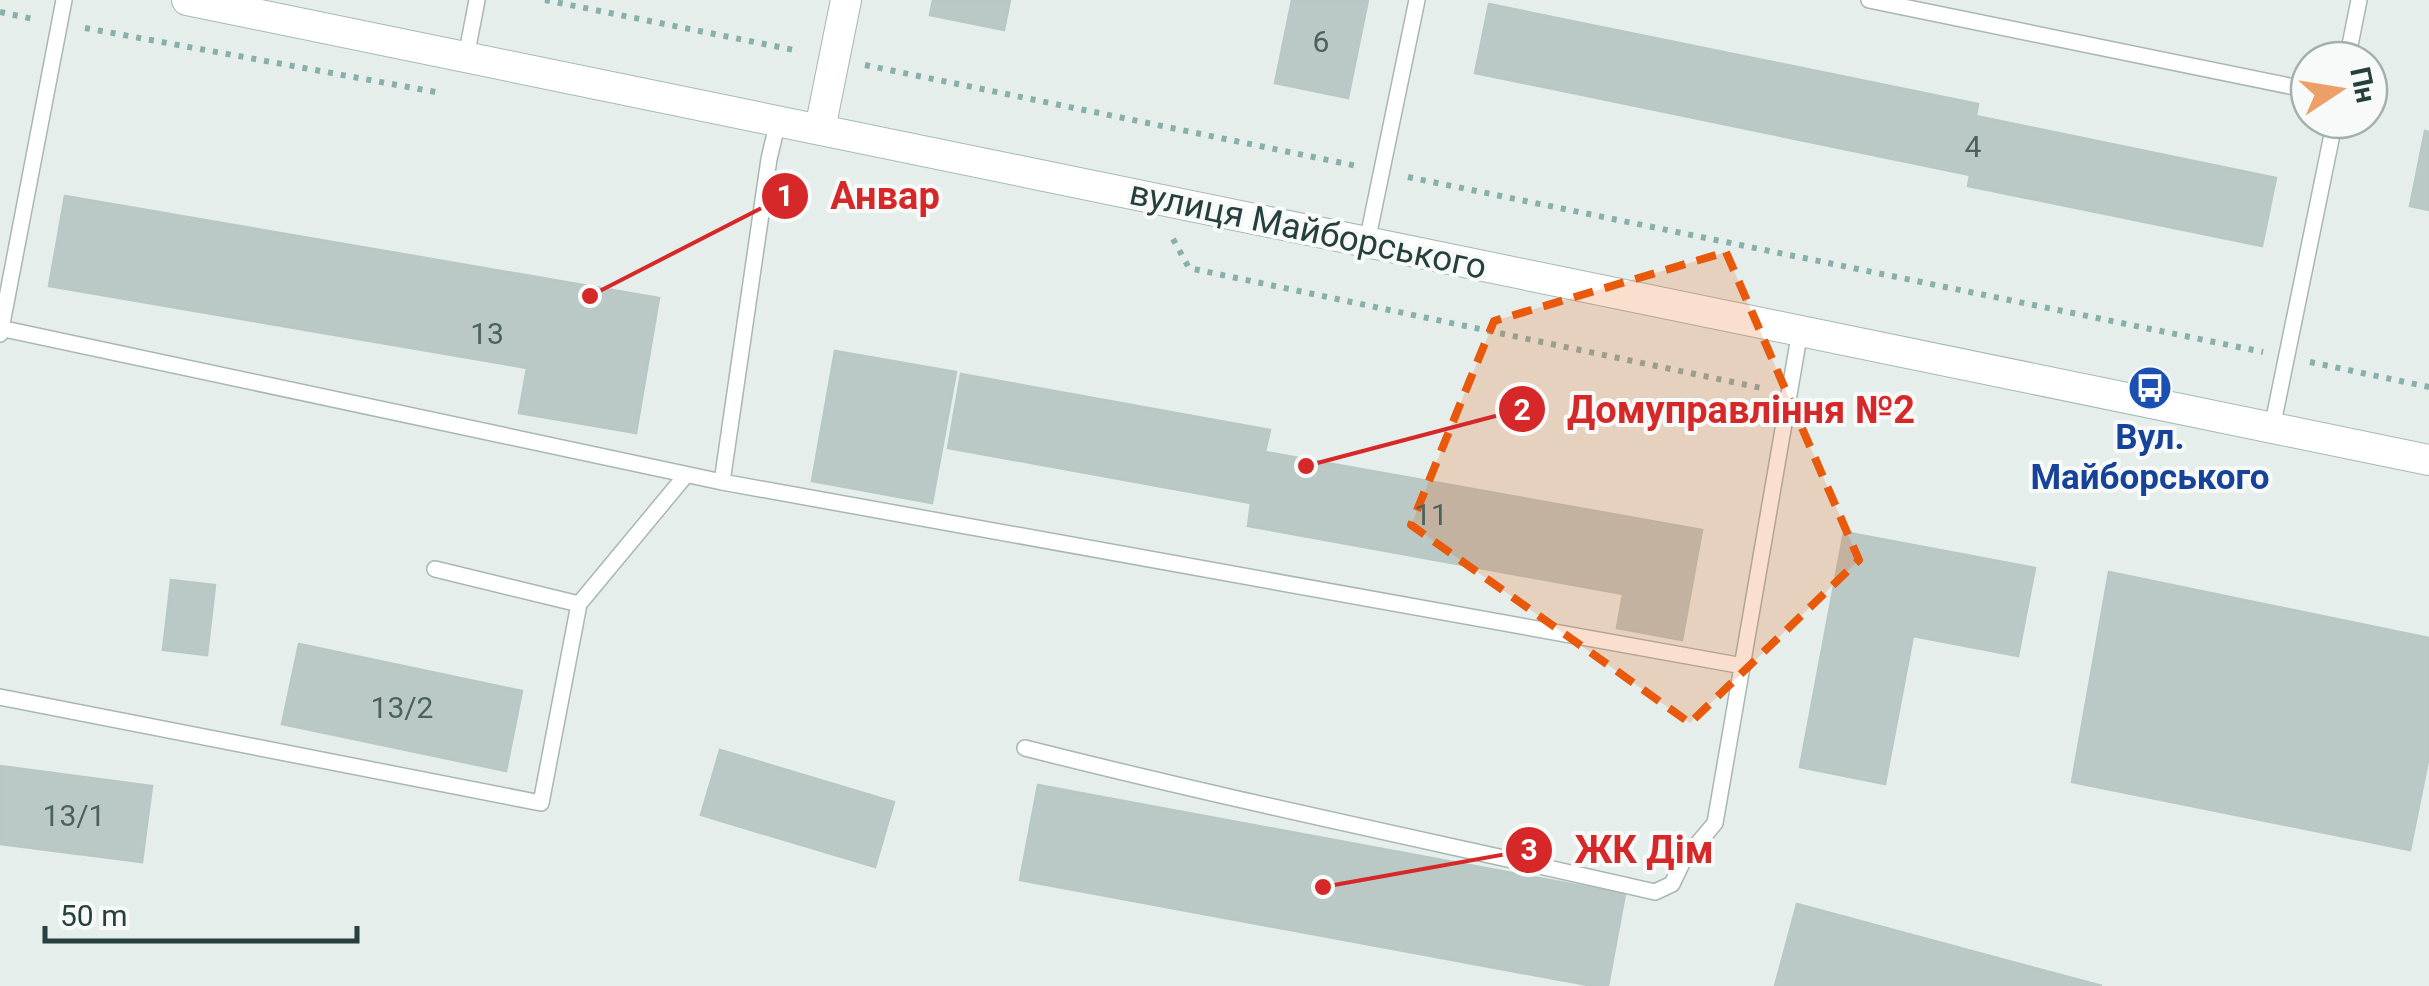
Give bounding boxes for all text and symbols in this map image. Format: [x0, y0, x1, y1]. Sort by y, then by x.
house number: 6 [1313, 24, 1329, 59]
north arrow [2289, 40, 2389, 140]
text: Пн [2343, 64, 2383, 106]
house number: 4 [1965, 129, 1982, 164]
callout: Анвар [760, 162, 959, 230]
street label: вулиця Майборського [1126, 172, 1490, 288]
text: Анвар [830, 174, 940, 218]
text: 1 [776, 178, 794, 213]
house number: 13 [470, 316, 504, 351]
bus stop icon: Вул. Майборського [2127, 365, 2173, 411]
callout: Домуправління №2 [1497, 375, 1935, 443]
text: Домуправління №2 [1567, 388, 1915, 432]
text: 2 [1513, 392, 1531, 427]
place label: Вул. Майборського [2030, 417, 2270, 498]
house number: 11 [1414, 497, 1448, 532]
house number: 13/2 [371, 690, 433, 725]
house number: 13/1 [43, 798, 105, 833]
callout: ЖК Дім [1504, 816, 1733, 884]
text: ЖК Дім [1574, 828, 1714, 872]
text: 3 [1520, 832, 1538, 867]
scale bar [45, 881, 358, 943]
text: 50 m [60, 898, 127, 933]

